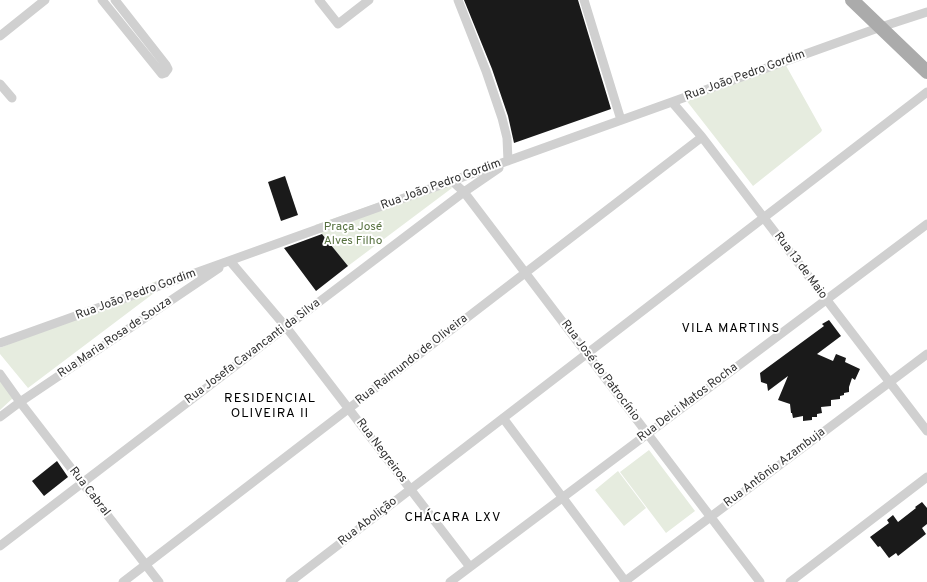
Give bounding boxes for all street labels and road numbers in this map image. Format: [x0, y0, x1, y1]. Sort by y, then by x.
street label: Rua João Pedro Gordim [683, 48, 807, 104]
street label: Rua João Pedro Gordim [379, 157, 503, 213]
street label: Rua 13 de Maio [770, 230, 830, 302]
street label: Rua João Pedro Gordim [74, 267, 198, 323]
street label: Rua Maria Rosa de Souza [55, 295, 175, 381]
street label: Rua Josefa Cavancanti da Silva [183, 296, 323, 408]
street label: Rua Raimundo de Oliveira [353, 312, 471, 408]
street label: Rua José do Patrocínio [557, 318, 643, 424]
street label: Rua Delci Matos Rocha [635, 361, 741, 445]
street label: Rua Negreiros [352, 416, 410, 486]
street label: Rua Antônio Azambuja [721, 425, 829, 511]
street label: Rua Cabral [65, 465, 113, 519]
street label: Rua Abolição [336, 495, 400, 549]

